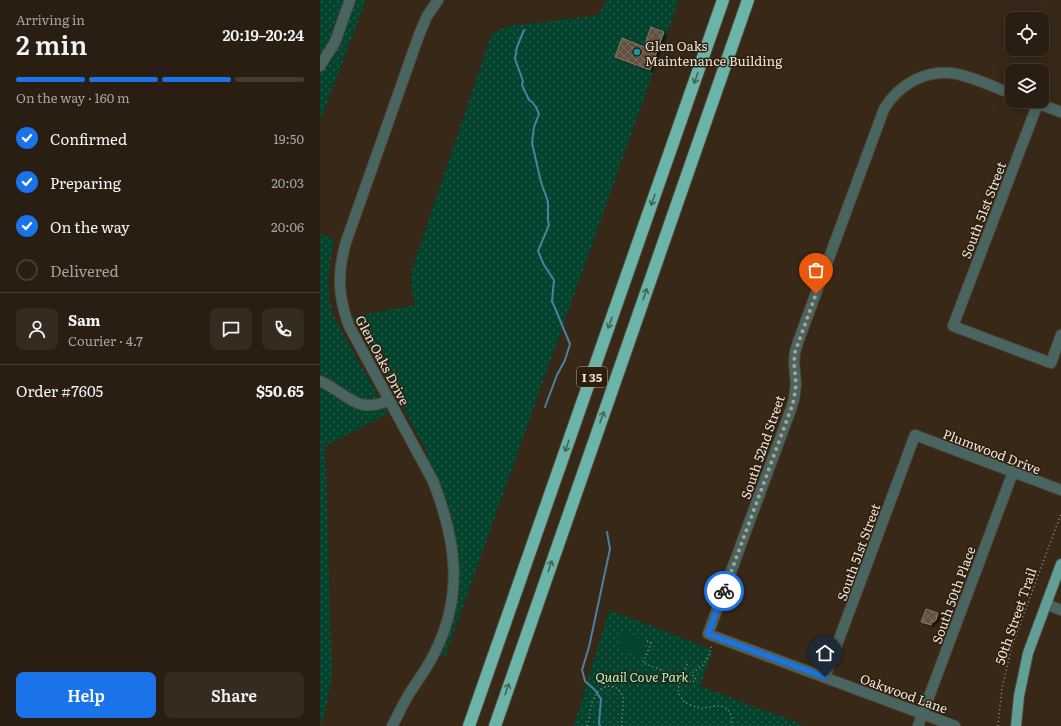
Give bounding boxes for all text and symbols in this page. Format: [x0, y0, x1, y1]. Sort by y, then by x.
text: Arriving in [16, 10, 85, 29]
map controls [1005, 12, 1049, 108]
button: locate [1005, 12, 1049, 56]
text: 20:19–20:24 [222, 23, 304, 46]
text: 2 min [16, 24, 87, 63]
place label: Glen Oaks Maintenance Building [645, 36, 783, 70]
marker: Glen Oaks Maintenance Building [632, 47, 642, 57]
button: layers [1005, 64, 1049, 108]
one-way arrow [692, 71, 699, 84]
text: On the way · 160 m [16, 88, 130, 107]
icon: check [16, 127, 38, 149]
text: Confirmed [50, 127, 127, 150]
text: 19:50 [273, 129, 304, 148]
street label: South 51st Street [956, 158, 1010, 261]
icon: check [16, 171, 38, 193]
text: Preparing [50, 171, 121, 194]
text: 20:03 [271, 173, 304, 192]
one-way arrow [649, 194, 656, 207]
icon: check [16, 215, 38, 237]
text: On the way [50, 215, 130, 238]
text: 20:06 [271, 217, 304, 236]
pin [799, 253, 833, 294]
text: Delivered [50, 259, 119, 282]
icon: bag [805, 259, 827, 281]
one-way arrow [642, 288, 649, 301]
button: person [16, 308, 58, 350]
text: Sam [68, 308, 101, 331]
button: chat [210, 308, 252, 350]
button: phone [262, 308, 304, 350]
street label: Glen Oaks Drive [351, 312, 415, 408]
one-way arrow [606, 317, 614, 329]
text: Courier · 4.7 [68, 331, 143, 350]
road number: I 35 [577, 367, 607, 387]
text: Order #7605 [16, 379, 103, 402]
text: $50.65 [256, 379, 304, 402]
street label: South 52nd Street [735, 392, 789, 502]
one-way arrow [599, 411, 606, 424]
street label: Plumwood Drive [940, 424, 1044, 478]
one-way arrow [563, 439, 571, 451]
street label: South 51st Street [832, 500, 885, 603]
street label: South 50th Place [927, 543, 980, 646]
one-way arrow [547, 560, 554, 573]
street label: 50th Street Trail [989, 564, 1041, 667]
courier [704, 571, 744, 611]
icon: bike [713, 580, 735, 602]
pin [808, 636, 842, 677]
icon: home [814, 642, 836, 664]
park label: Quail Cove Park [595, 667, 689, 686]
street label: Oakwood Lane [858, 668, 951, 718]
button: Help [16, 672, 156, 718]
button: Share [164, 672, 304, 718]
one-way arrow [504, 684, 512, 696]

